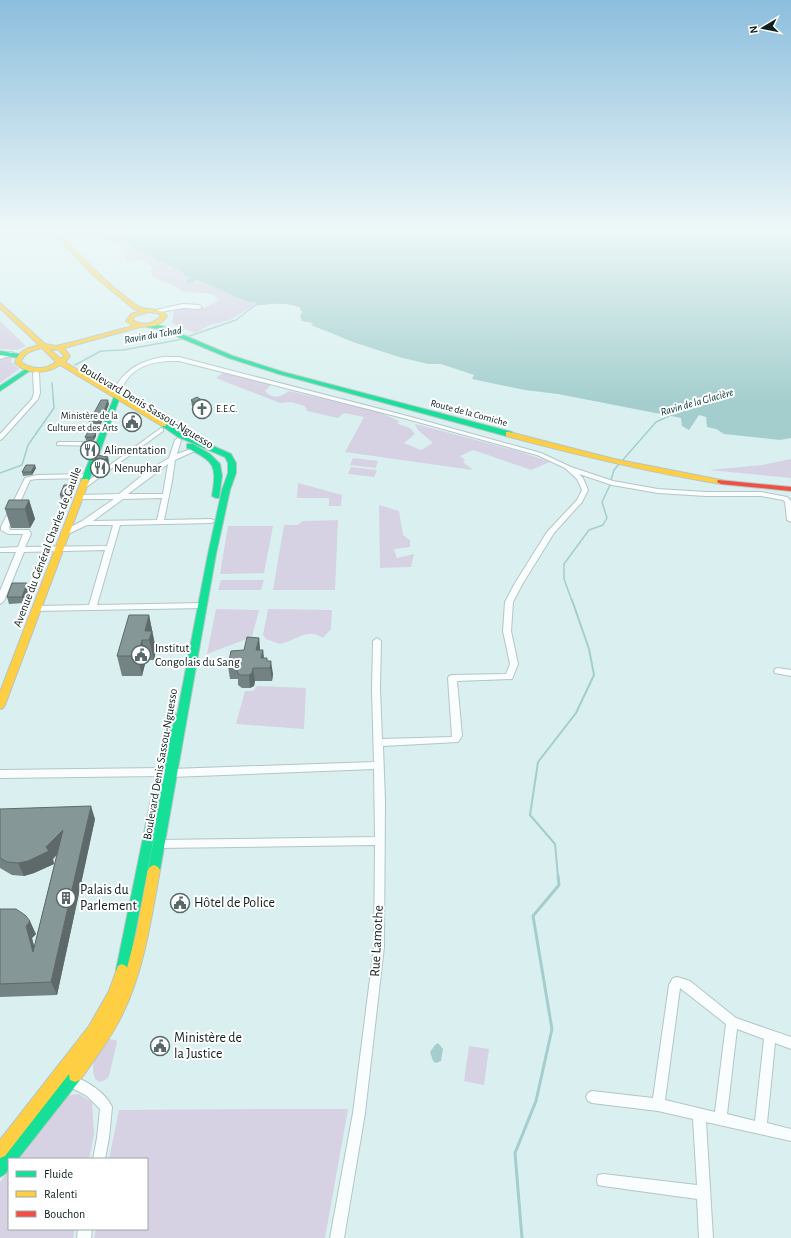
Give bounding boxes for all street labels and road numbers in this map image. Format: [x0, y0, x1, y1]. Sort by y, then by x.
street label: Boulevard Denis Sassou-Nguesso [78, 361, 216, 451]
street label: Route de la Corniche [430, 398, 509, 428]
street label: Avenue du Général Charles de Gaulle [11, 465, 83, 629]
street label: Boulevard Denis Sassou-Nguesso [141, 687, 179, 841]
street label: Rue Lamothe [368, 905, 386, 977]

